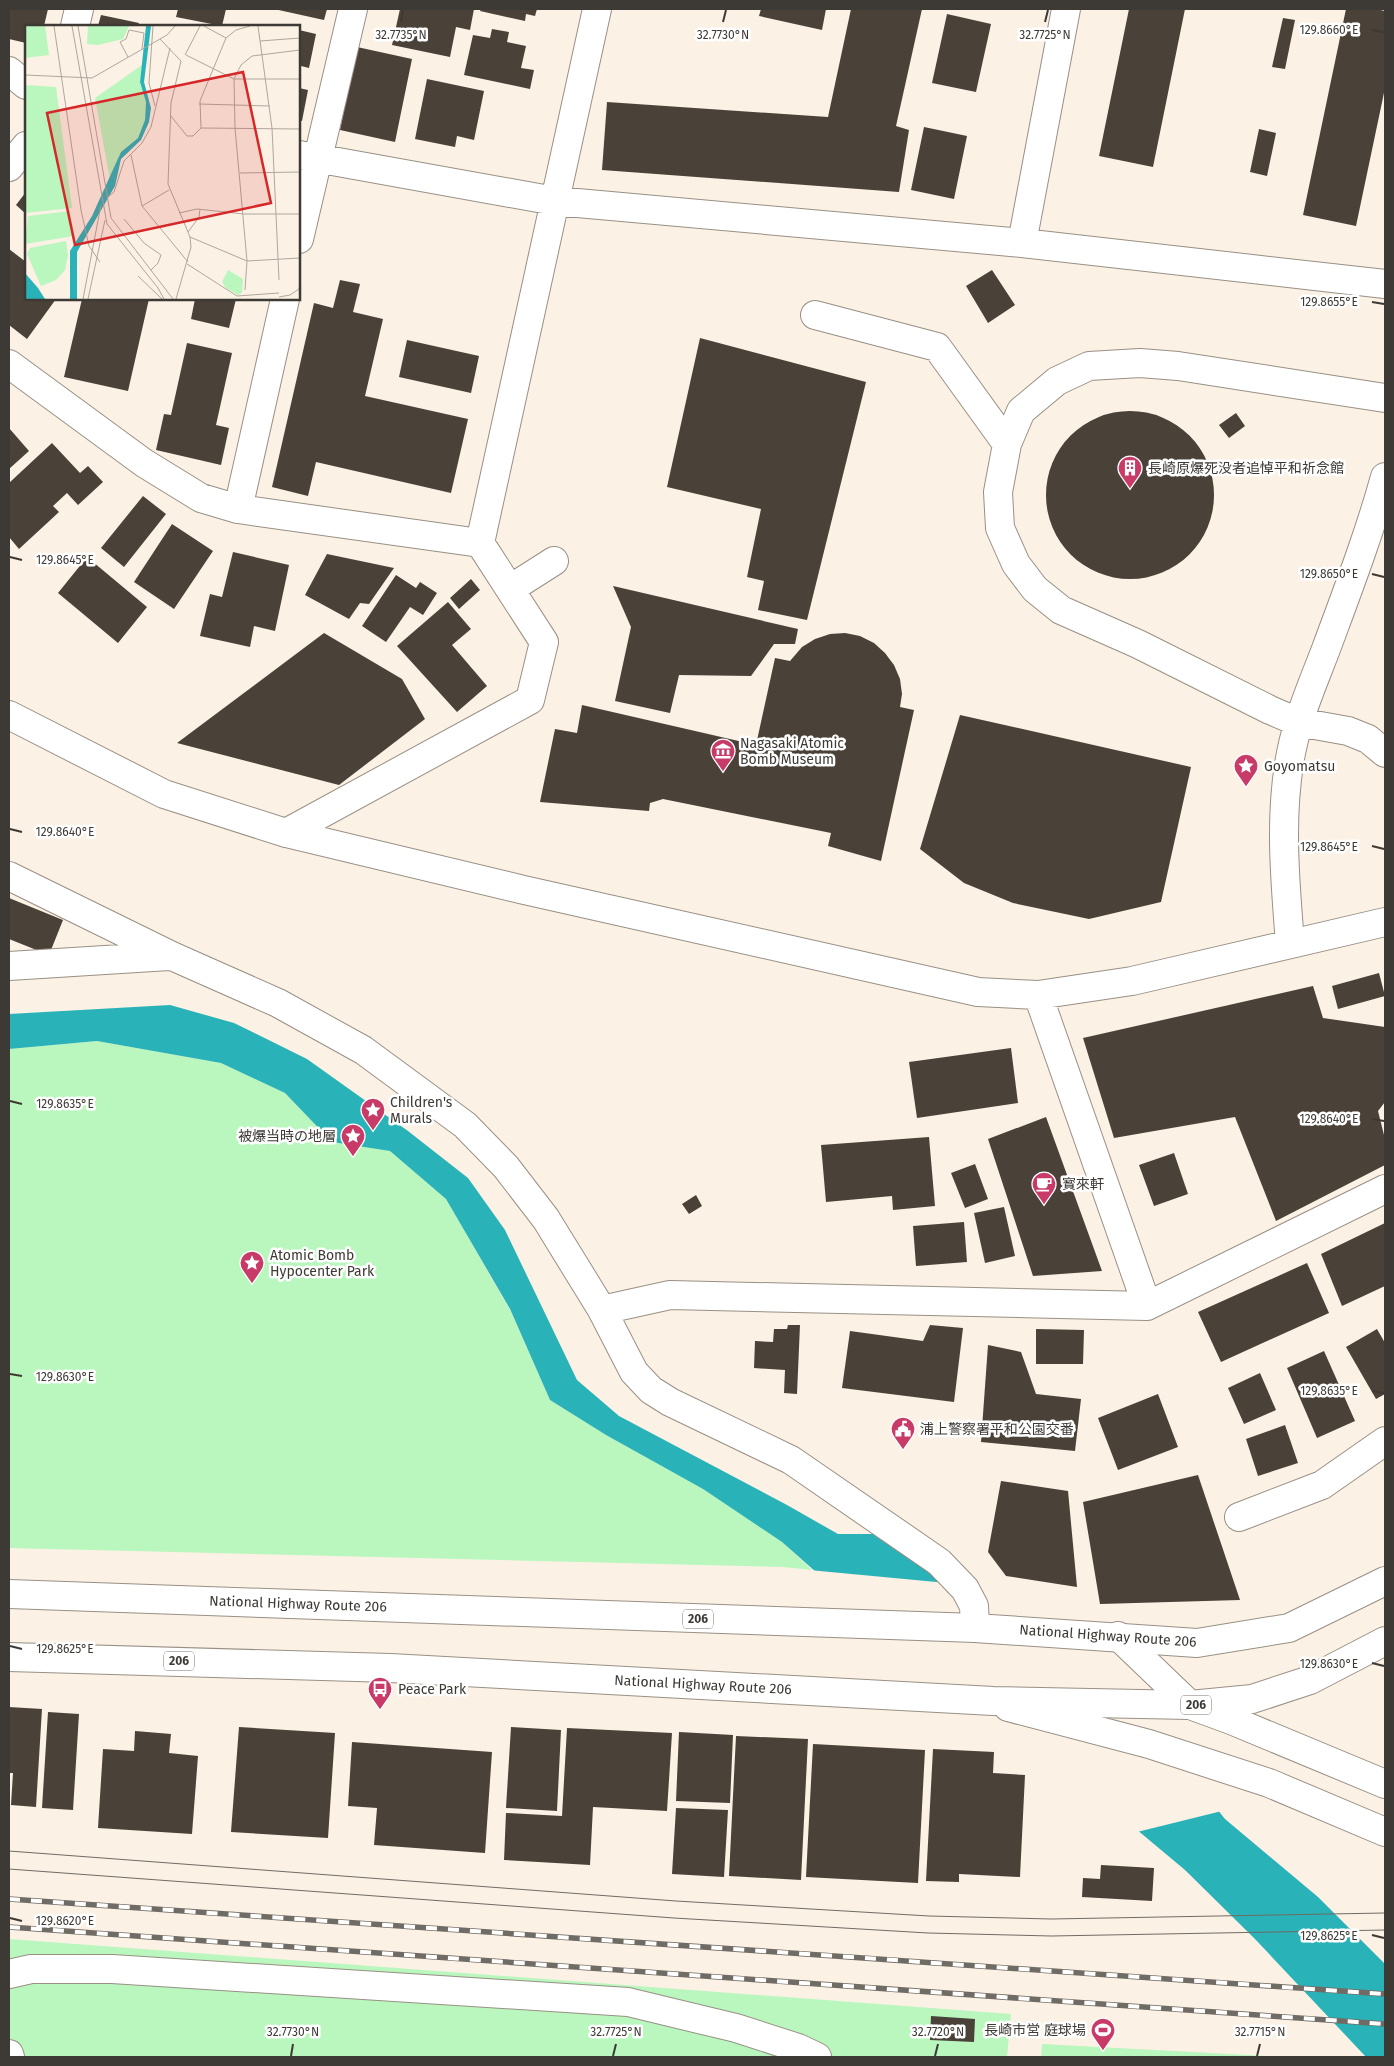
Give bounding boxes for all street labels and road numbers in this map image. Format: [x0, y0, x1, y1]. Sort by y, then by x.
street label: National Highway Route 206 [209, 1592, 387, 1616]
road number: 206 [683, 1610, 713, 1628]
street label: National Highway Route 206 [1019, 1621, 1197, 1651]
road number: 206 [164, 1652, 194, 1670]
street label: National Highway Route 206 [614, 1672, 792, 1698]
road number: 206 [1181, 1696, 1211, 1714]

